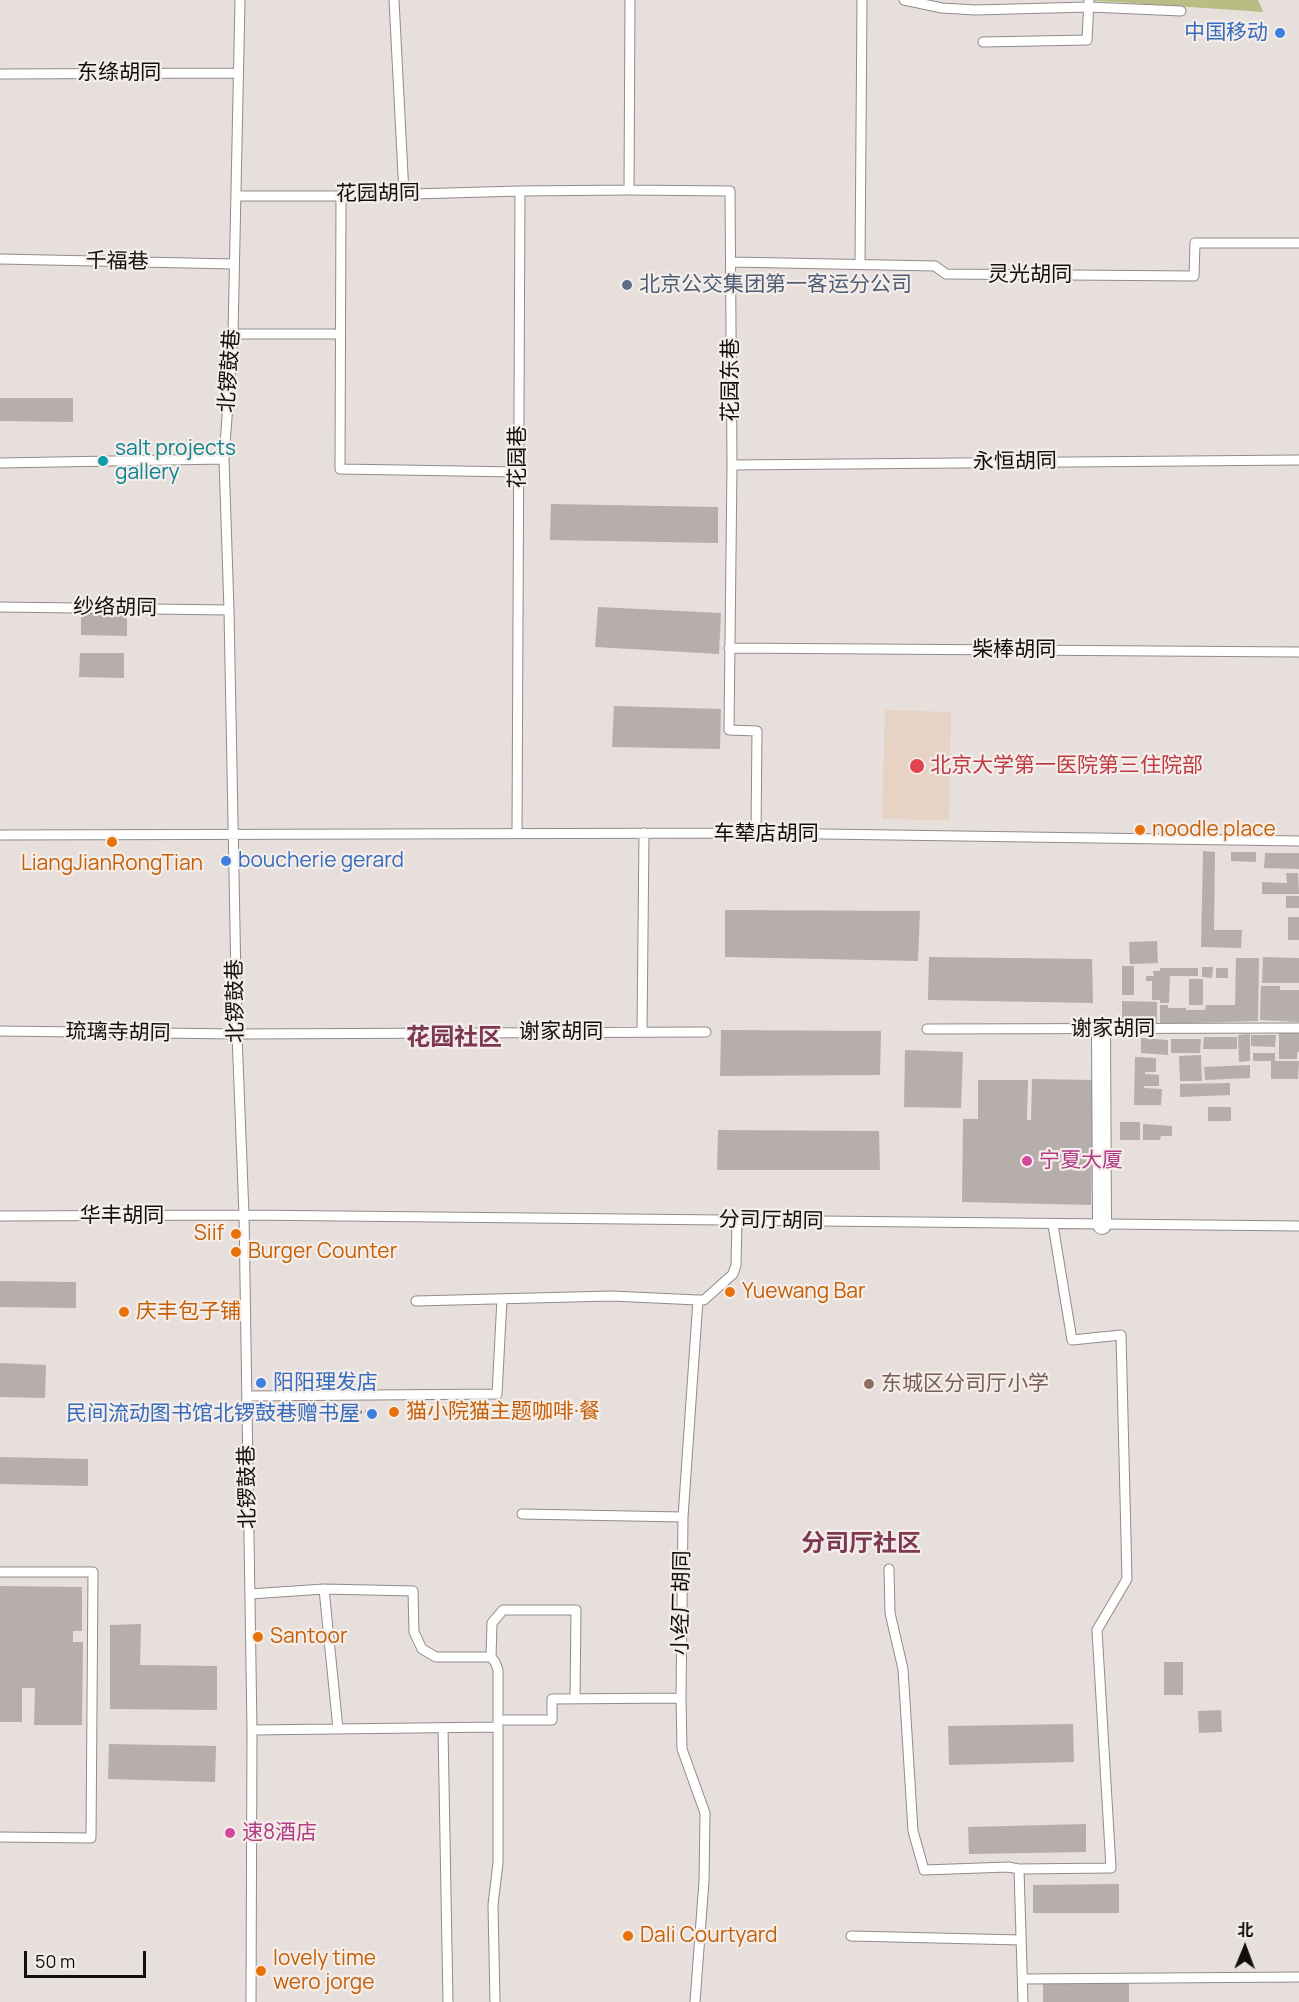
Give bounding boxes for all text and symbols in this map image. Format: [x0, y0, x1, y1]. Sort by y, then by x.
place label: 中国移动 [1184, 20, 1268, 46]
marker: 中国移动 [1273, 26, 1287, 40]
street label: 东绦胡同 [77, 60, 161, 86]
street label: 花园胡同 [336, 181, 420, 207]
street label: 千福巷 [85, 249, 149, 275]
street label: 灵光胡同 [988, 262, 1072, 288]
place label: 北京公交集团第一客运分公司 [639, 272, 912, 298]
marker: 北京公交集团第一客运分公司 [620, 278, 634, 292]
street label: 北锣鼓巷 [215, 328, 245, 414]
street label: 花园东巷 [718, 338, 744, 422]
street label: 花园巷 [505, 426, 531, 488]
place label: salt projects gallery [115, 436, 236, 486]
street label: 永恒胡同 [973, 449, 1057, 475]
marker: salt projects gallery [96, 454, 110, 468]
street label: 纱络胡同 [73, 595, 157, 621]
street label: 柴棒胡同 [972, 637, 1056, 663]
place label: 北京大学第一医院第三住院部 [930, 753, 1203, 779]
marker: 北京大学第一医院第三住院部 [908, 757, 926, 775]
place label: noodle place [1152, 817, 1276, 843]
street label: 车辇店胡同 [714, 821, 818, 847]
marker: noodle place [1133, 823, 1147, 837]
marker: LiangJianRongTian [105, 835, 119, 849]
place label: boucherie gerard [238, 848, 404, 874]
place label: LiangJianRongTian [21, 851, 203, 877]
marker: boucherie gerard [219, 854, 233, 868]
street label: 北锣鼓巷 [223, 959, 249, 1043]
street label: 谢家胡同 [1071, 1016, 1155, 1042]
street label: 琉璃寺胡同 [65, 1019, 171, 1047]
street label: 谢家胡同 [519, 1019, 603, 1045]
district label: 花园社区 [406, 1024, 502, 1052]
place label: 宁夏大厦 [1039, 1148, 1123, 1174]
marker: 宁夏大厦 [1020, 1154, 1034, 1168]
street label: 华丰胡同 [80, 1203, 164, 1229]
street label: 分司厅胡同 [718, 1207, 824, 1235]
place label: Siif [194, 1221, 224, 1247]
marker: Siif [229, 1227, 243, 1241]
place label: Burger Counter [248, 1239, 397, 1265]
marker: Burger Counter [229, 1245, 243, 1259]
place label: Yuewang Bar [742, 1279, 866, 1305]
marker: Yuewang Bar [723, 1285, 737, 1299]
place label: 庆丰包子铺 [136, 1299, 241, 1325]
marker: 庆丰包子铺 [117, 1305, 131, 1319]
place label: 阳阳理发店 [273, 1370, 378, 1396]
place label: 东城区分司厅小学 [881, 1371, 1049, 1397]
marker: 阳阳理发店 [254, 1376, 268, 1390]
marker: 东城区分司厅小学 [862, 1377, 876, 1391]
place label: 猫小院猫主题咖啡·餐 [406, 1399, 600, 1425]
place label: 民间流动图书馆北锣鼓巷赠书屋 [66, 1401, 360, 1427]
marker: 猫小院猫主题咖啡·餐 [387, 1405, 401, 1419]
marker: 民间流动图书馆北锣鼓巷赠书屋 [365, 1407, 379, 1421]
street label: 北锣鼓巷 [235, 1445, 261, 1529]
district label: 分司厅社区 [801, 1530, 921, 1558]
street label: 小经厂胡同 [668, 1550, 696, 1656]
place label: Santoor [270, 1624, 347, 1650]
marker: Santoor [251, 1630, 265, 1644]
place label: 速8酒店 [242, 1820, 317, 1846]
marker: 速8酒店 [223, 1826, 237, 1840]
north arrow [1215, 1918, 1275, 1978]
text: 北 [1237, 1919, 1254, 1941]
place label: Dali Courtyard [640, 1923, 777, 1949]
marker: Dali Courtyard [621, 1929, 635, 1943]
scale bar [27, 1939, 148, 1977]
place label: lovely time wero jorge [273, 1946, 376, 1996]
text: 50 m [35, 1949, 75, 1973]
marker: lovely time wero jorge [254, 1964, 268, 1978]

